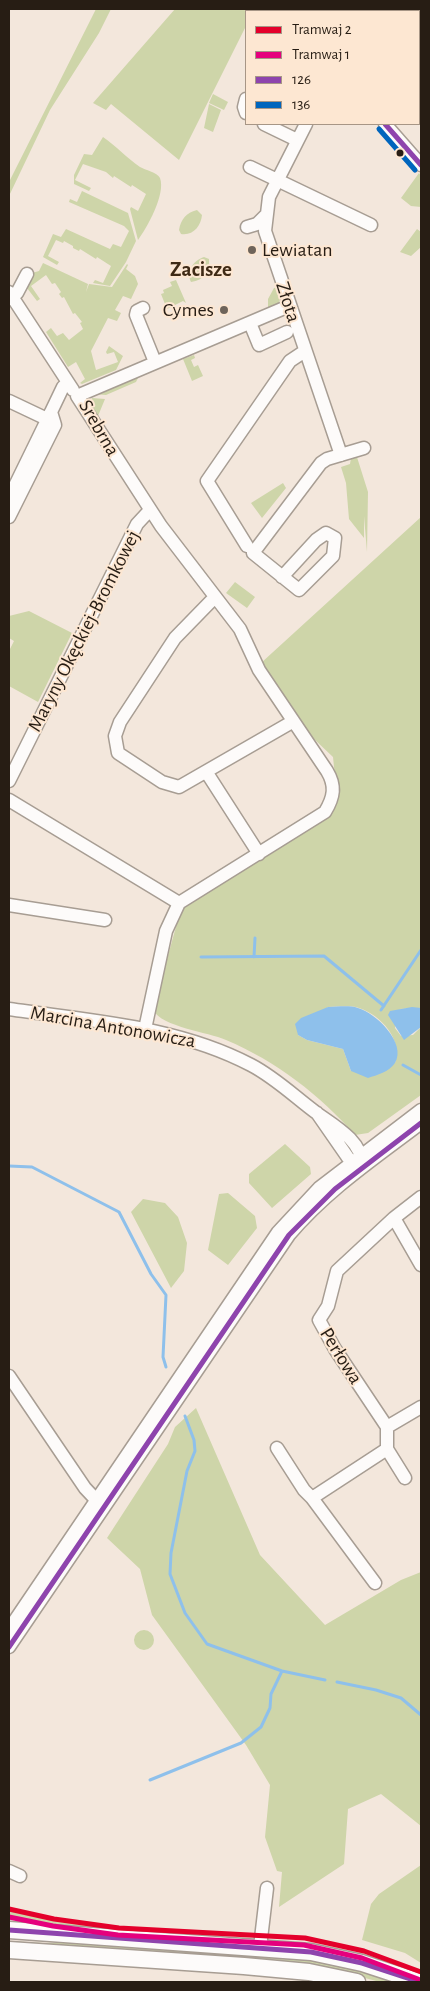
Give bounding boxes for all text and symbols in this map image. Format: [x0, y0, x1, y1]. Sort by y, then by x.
legend [245, 10, 420, 125]
text: Tramwaj 2 [292, 22, 352, 37]
text: Tramwaj 1 [292, 47, 350, 62]
text: 126 [292, 72, 311, 87]
text: 136 [292, 97, 310, 112]
unlabelled marker [395, 148, 405, 158]
place label: Lewiatan [262, 238, 333, 262]
marker: Lewiatan [246, 244, 258, 256]
district label: Zacisze [170, 257, 232, 283]
street label: Złota [270, 279, 306, 325]
place label: Cymes [163, 298, 214, 322]
marker: Cymes [218, 304, 230, 316]
street label: Srebrna [73, 396, 125, 460]
street label: Maryny Okęckiej-Bromkowej [23, 526, 145, 736]
street label: Marcina Antonowicza [29, 1001, 197, 1053]
street label: Perłowa [314, 1323, 368, 1389]

